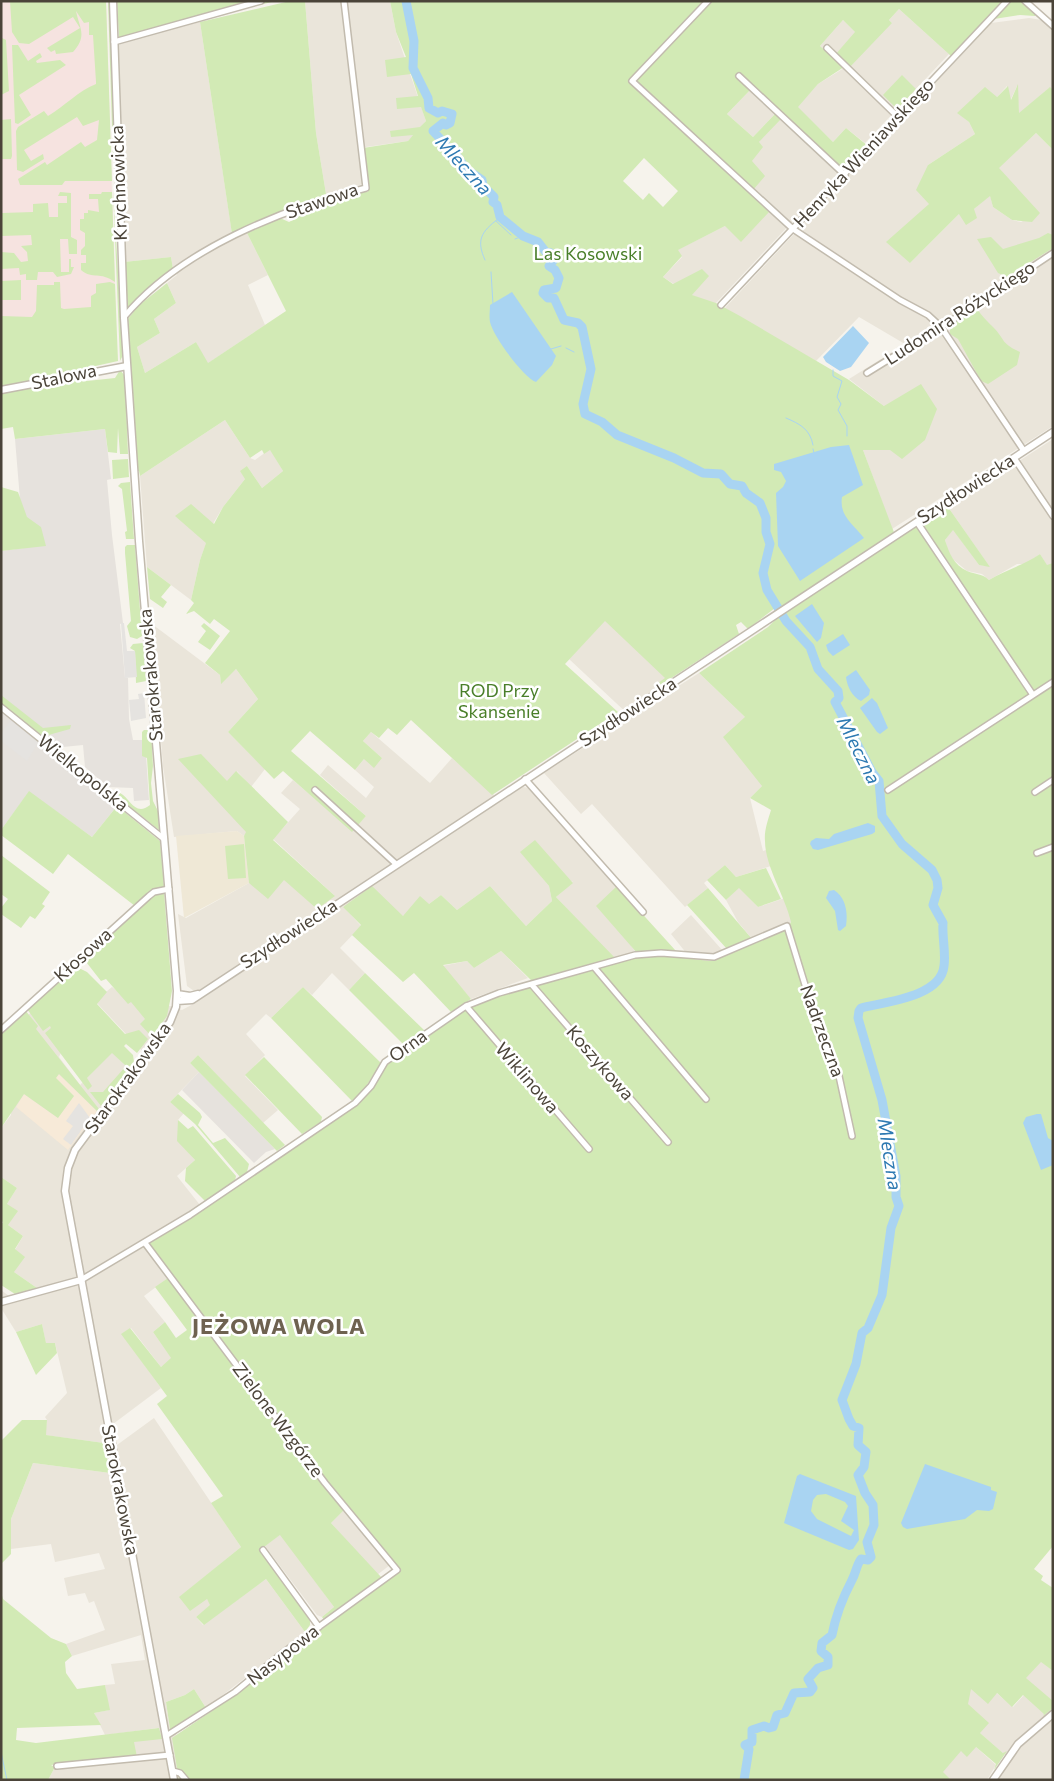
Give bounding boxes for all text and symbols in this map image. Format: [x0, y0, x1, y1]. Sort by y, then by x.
street label: Henryka Wieniawskiego [788, 73, 938, 231]
street label: Krychnowicka [105, 125, 131, 241]
water label: Mleczna [431, 130, 497, 199]
street label: Stawowa [283, 177, 361, 223]
park label: Las Kosowski [534, 242, 642, 264]
street label: Ludomira Różyckiego [880, 255, 1039, 369]
street label: Stalowa [29, 358, 98, 394]
street label: Szydłowiecka [913, 449, 1018, 528]
street label: Starokrakowska [133, 608, 167, 742]
street label: Szydłowiecka [575, 672, 680, 751]
park label: ROD Przy Skansenie [458, 679, 540, 722]
water label: Mleczna [833, 712, 886, 787]
street label: Wielkopolska [34, 729, 133, 816]
street label: Szydłowiecka [236, 894, 341, 973]
street label: Kłosowa [49, 923, 116, 986]
street label: Nadrzeczna [796, 982, 850, 1080]
street label: Starokrakowska [79, 1017, 175, 1137]
street label: Koszykowa [562, 1020, 639, 1104]
street label: Orna [384, 1024, 431, 1066]
street label: Wiklinowa [491, 1038, 564, 1117]
water label: Mleczna [873, 1116, 908, 1192]
district label: JEŻOWA WOLA [192, 1312, 366, 1339]
street label: Zielone Wzgórze [229, 1358, 329, 1481]
street label: Starokrakowska [98, 1423, 144, 1557]
street label: Nasypowa [242, 1619, 323, 1689]

